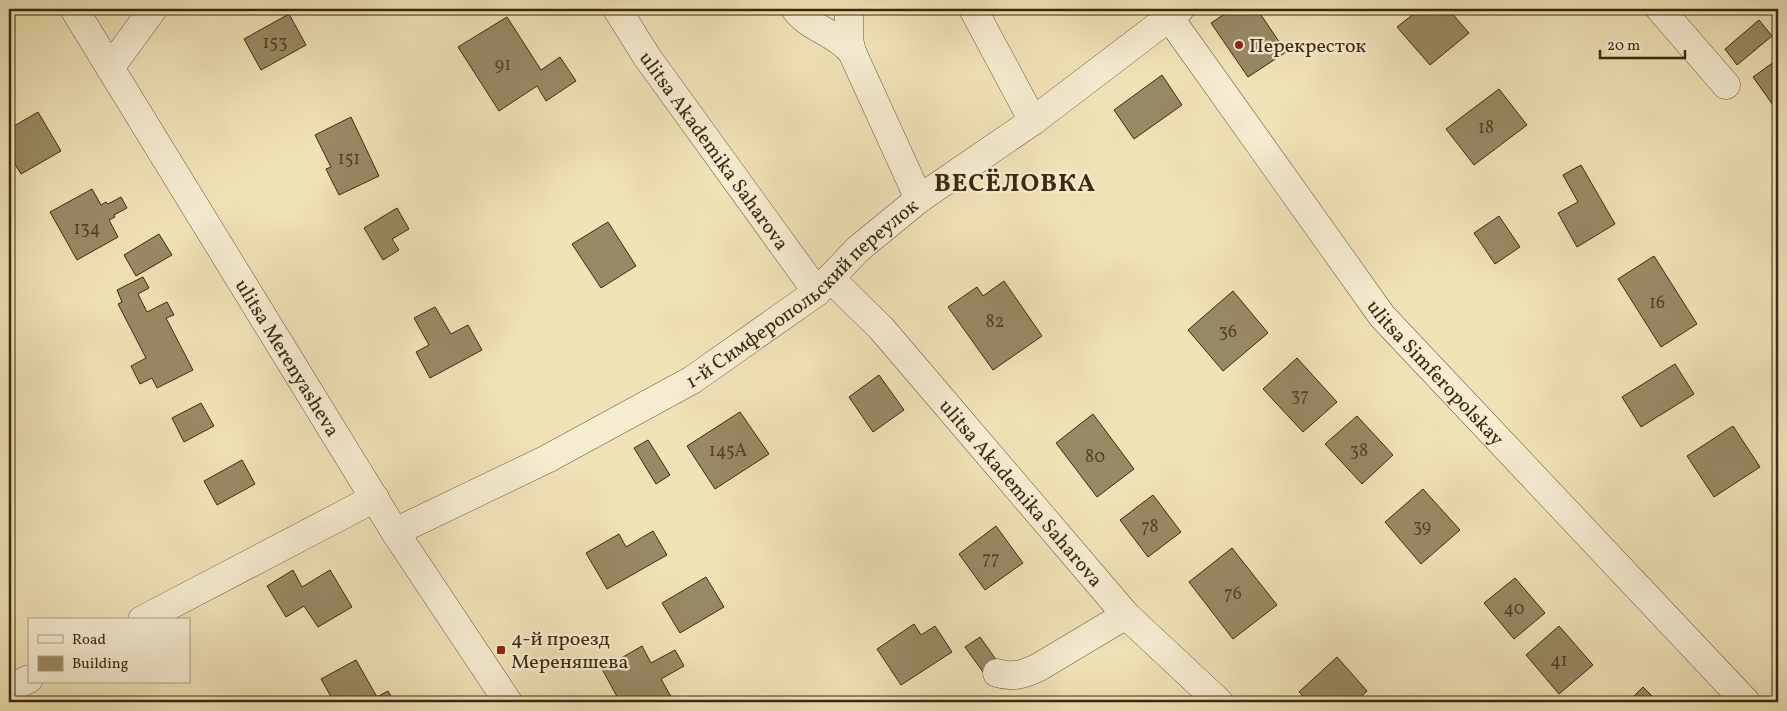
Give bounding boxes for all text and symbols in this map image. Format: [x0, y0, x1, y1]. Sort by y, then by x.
scale bar [1600, 28, 1684, 60]
house number: 153 [263, 31, 287, 56]
place label: Перекресток [1249, 33, 1367, 61]
text: 20 m [1607, 36, 1640, 57]
marker: Перекресток [1233, 39, 1245, 51]
street label: ulitsa Akademika Saharova [631, 46, 795, 257]
house number: 91 [495, 53, 511, 78]
house number: 18 [1478, 116, 1494, 141]
house number: 151 [338, 147, 360, 172]
district label: ВЕСЁЛОВКА [934, 167, 1096, 202]
street label: 1-й Симферопольский переулок [681, 193, 925, 397]
house number: 134 [74, 217, 100, 242]
street label: ulitsa Merenyasheva [227, 274, 345, 443]
house number: 16 [1649, 291, 1665, 316]
street label: ulitsa Simferopolskay [1359, 295, 1510, 453]
house number: 82 [986, 310, 1004, 335]
house number: 36 [1219, 320, 1237, 345]
house number: 37 [1291, 384, 1309, 409]
street label: ulitsa Akademika Saharova [932, 394, 1109, 594]
house number: 145А [709, 439, 748, 464]
house number: 38 [1350, 439, 1368, 464]
house number: 80 [1085, 445, 1105, 470]
house number: 78 [1141, 515, 1159, 540]
house number: 39 [1413, 515, 1431, 540]
house number: 77 [982, 547, 1000, 572]
house number: 76 [1224, 582, 1242, 607]
house number: 40 [1503, 597, 1525, 622]
legend [28, 618, 190, 684]
place label: 4-й проезд Мереняшева [511, 626, 628, 677]
text: Road [72, 630, 106, 651]
marker: 4-й проезд Мереняшева [495, 644, 507, 656]
house number: 41 [1550, 649, 1568, 674]
text: Building [72, 654, 129, 675]

